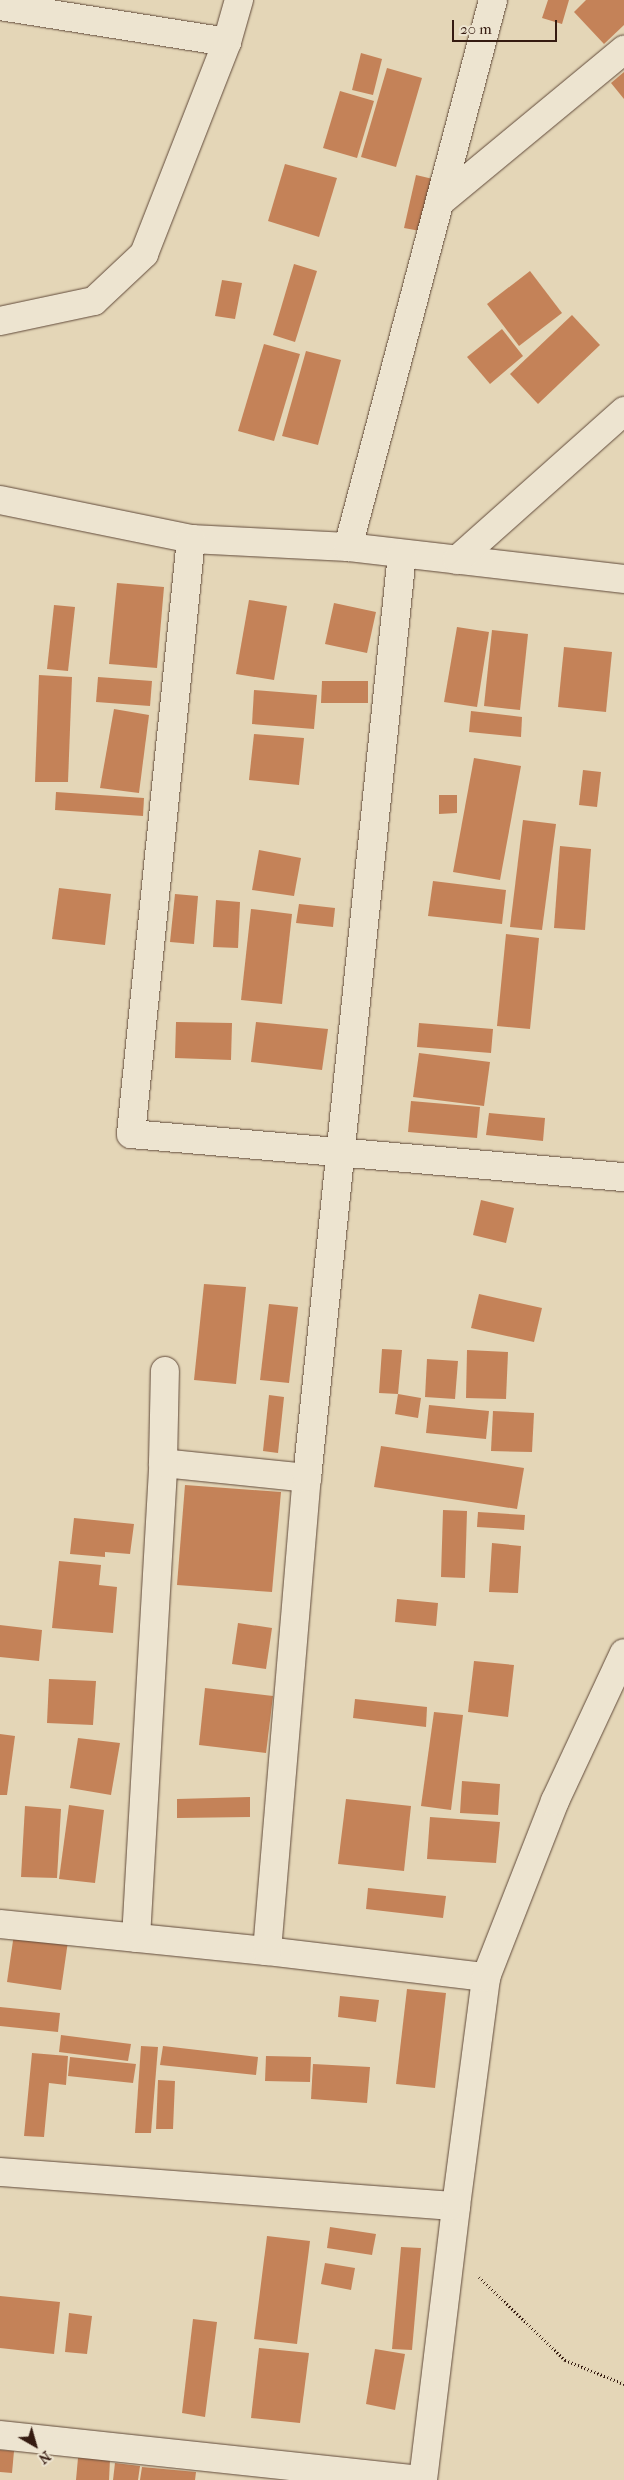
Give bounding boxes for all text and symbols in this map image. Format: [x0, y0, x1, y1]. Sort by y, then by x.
scale bar [454, 10, 559, 42]
text: 20 m [460, 20, 492, 38]
north arrow [10, 2420, 60, 2470]
text: N [35, 2447, 54, 2467]

